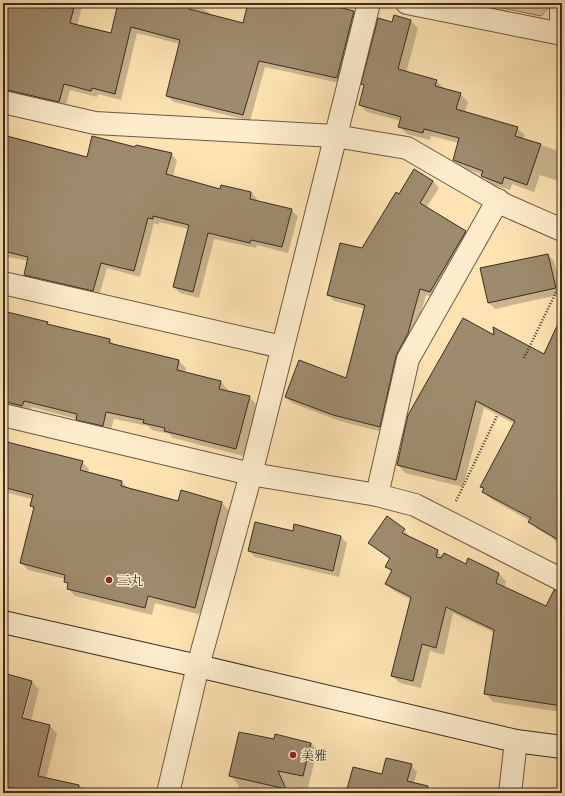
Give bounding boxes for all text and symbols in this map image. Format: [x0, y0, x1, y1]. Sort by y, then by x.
place label: 三丸 [117, 572, 143, 589]
marker: 三丸 [104, 575, 114, 585]
place label: 美雅 [301, 747, 327, 764]
marker: 美雅 [288, 750, 298, 760]

